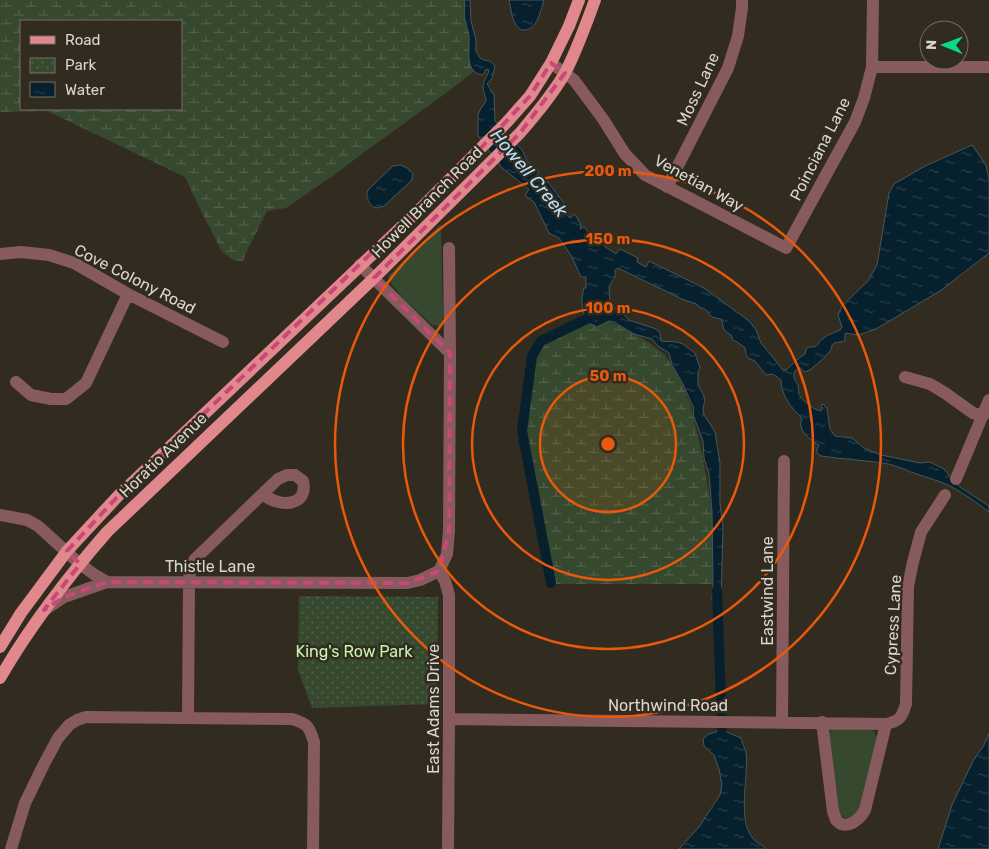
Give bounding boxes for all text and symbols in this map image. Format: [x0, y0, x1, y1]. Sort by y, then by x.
legend [20, 20, 182, 110]
north arrow [919, 20, 969, 70]
text: Road [65, 31, 101, 49]
text: N [923, 40, 940, 50]
street label: Moss Lane [673, 49, 723, 129]
text: Park [65, 56, 96, 74]
text: Water [65, 81, 105, 99]
street label: Poinciana Lane [786, 94, 854, 204]
water label: Howell Creek [486, 124, 573, 222]
street label: Howell Branch Road [368, 143, 486, 261]
street label: Venetian Way [651, 151, 747, 216]
text: 200 m [584, 162, 632, 180]
text: 150 m [586, 230, 630, 248]
street label: Cove Colony Road [71, 240, 199, 318]
text: 100 m [586, 299, 630, 317]
text: 50 m [590, 367, 626, 385]
street label: Horatio Avenue [115, 408, 211, 501]
centre of rings [599, 435, 617, 453]
street label: Eastwind Lane [758, 536, 777, 646]
street label: Thistle Lane [165, 557, 255, 576]
street label: Cypress Lane [881, 574, 905, 676]
park label: King's Row Park [296, 642, 413, 661]
street label: East Adams Drive [424, 644, 443, 774]
street label: Northwind Road [608, 696, 728, 715]

